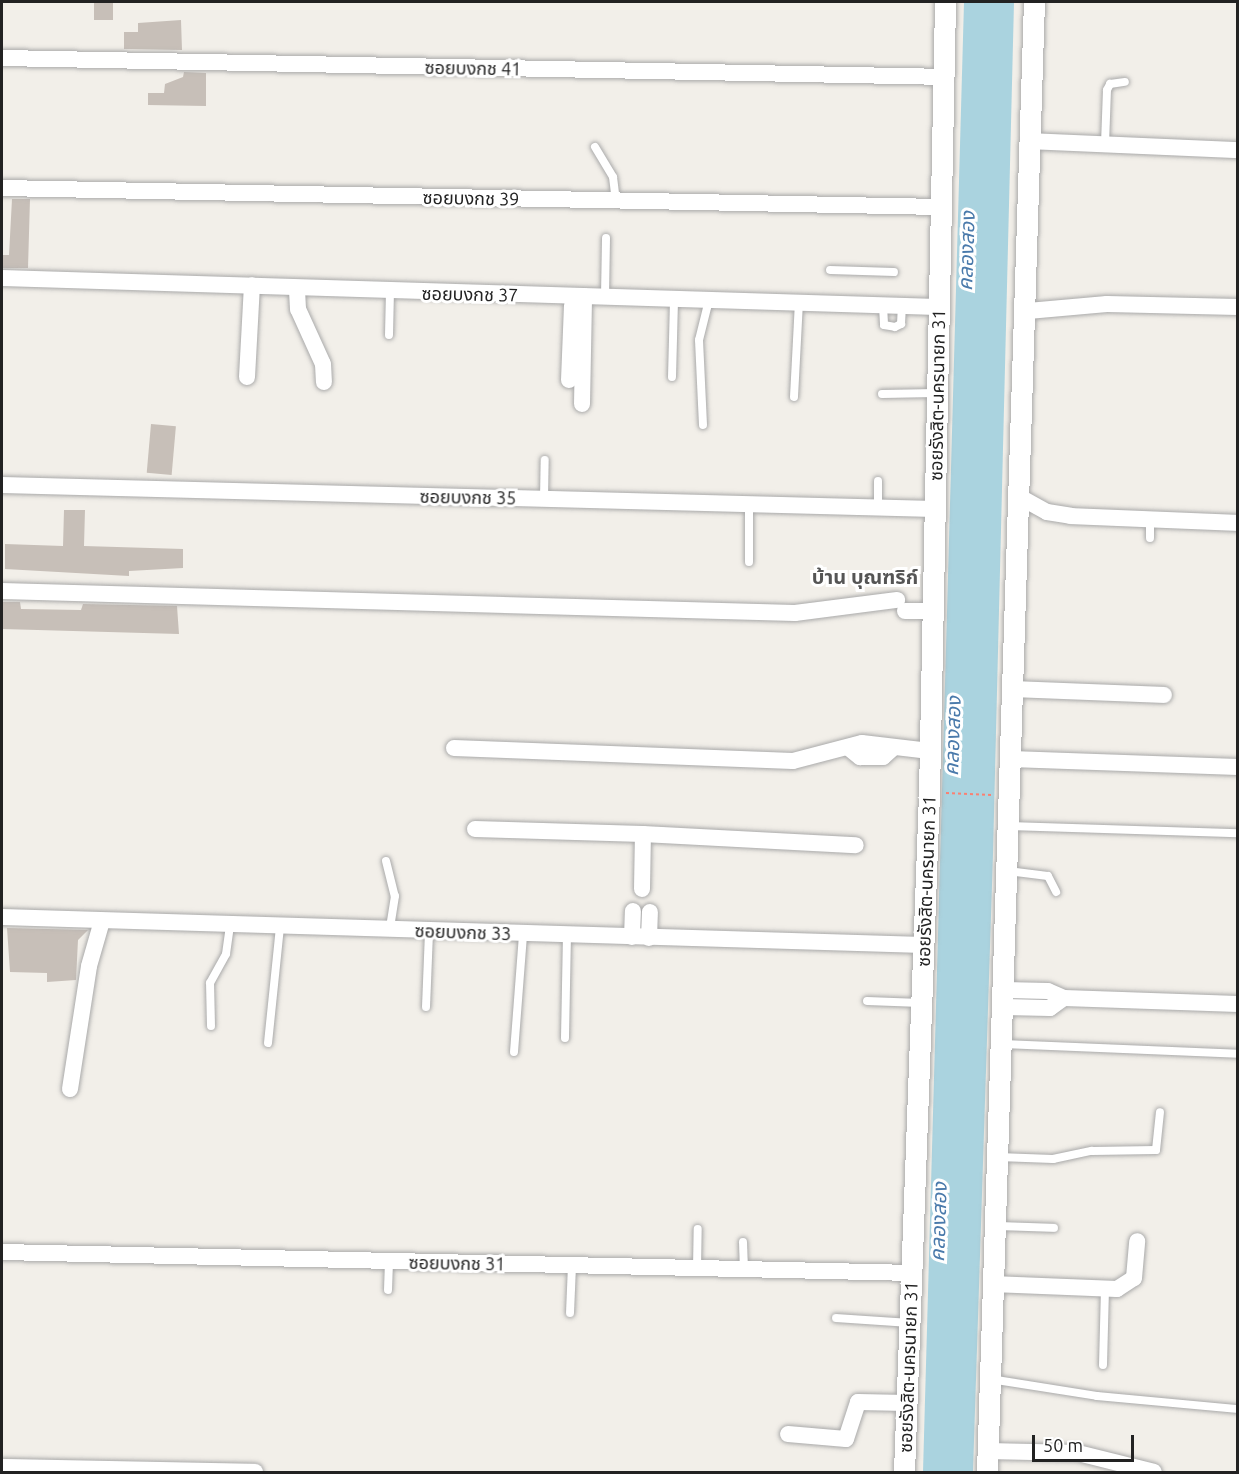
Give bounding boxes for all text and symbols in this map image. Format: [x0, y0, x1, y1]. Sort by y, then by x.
street label: ซอยบงกช 41 [424, 56, 522, 80]
street label: ซอยบงกช 39 [422, 186, 520, 210]
water label: คลองสอง [953, 211, 979, 291]
street label: ซอยบงกช 37 [421, 282, 519, 306]
street label: ซอยรังสิต-นครนายก 31 [925, 309, 949, 481]
street label: ซอยบงกช 35 [419, 485, 517, 509]
district label: บ้าน บุณฑริก์ [812, 564, 918, 588]
water label: คลองสอง [939, 696, 965, 776]
street label: ซอยรังสิต-นครนายก 31 [912, 795, 940, 967]
street label: ซอยบงกช 33 [414, 920, 512, 944]
water label: คลองสอง [925, 1182, 951, 1262]
street label: ซอยบงกช 31 [408, 1251, 506, 1275]
street label: ซอยรังสิต-นครนายก 31 [894, 1281, 922, 1453]
scale bar [1035, 1423, 1137, 1461]
text: 50 m [1043, 1435, 1083, 1455]

